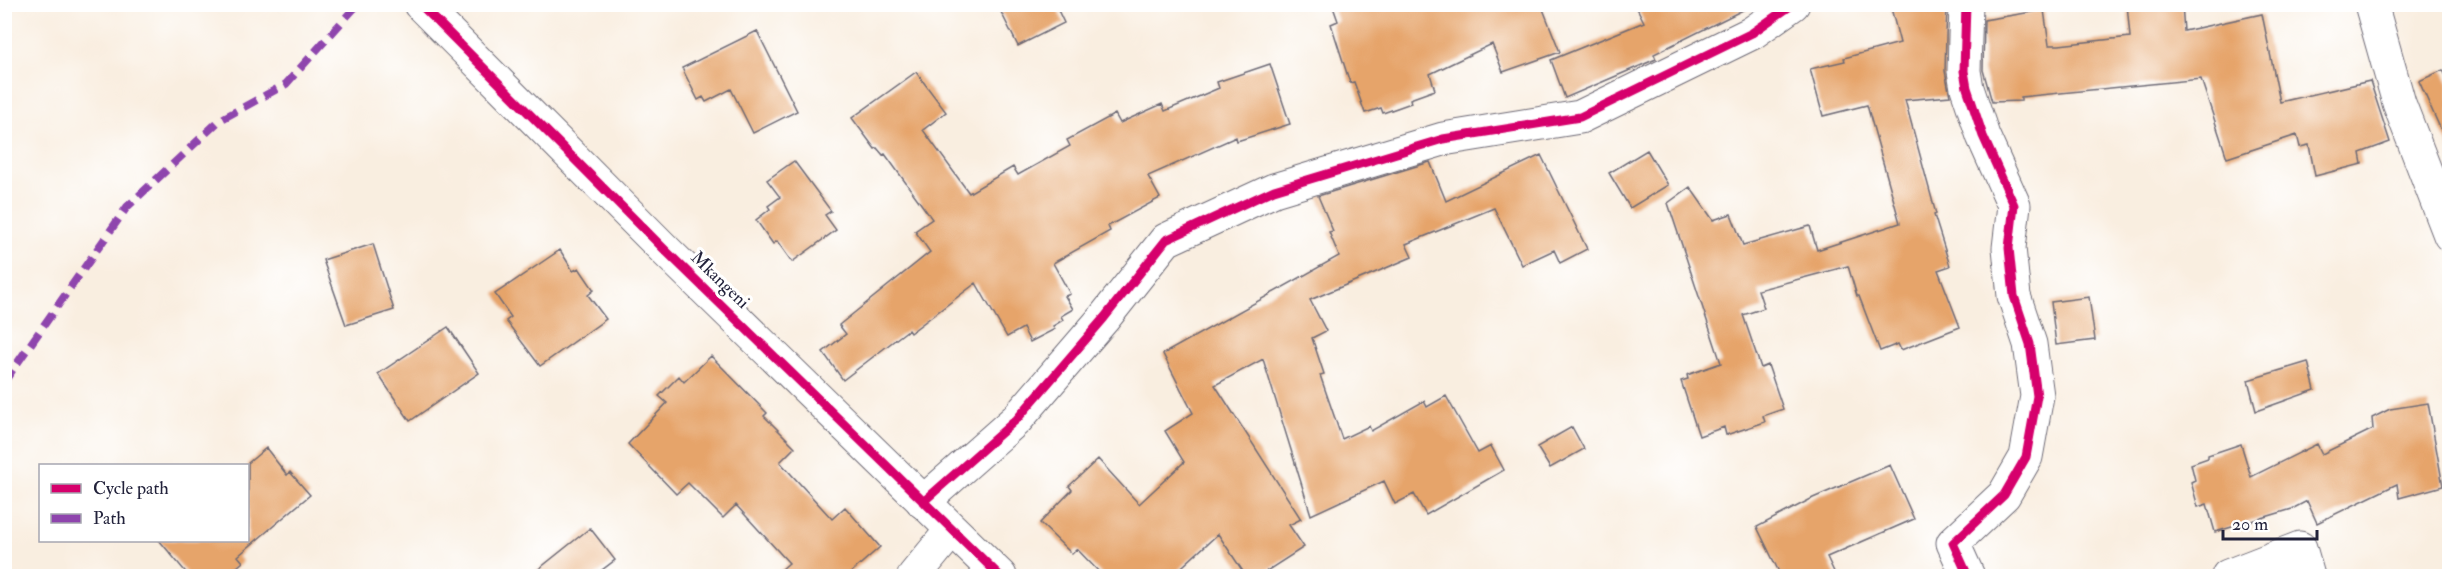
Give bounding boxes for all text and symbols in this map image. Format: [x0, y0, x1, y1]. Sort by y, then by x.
street label: Mkangeni [686, 246, 754, 314]
legend [39, 464, 249, 542]
text: Cycle path [93, 477, 169, 500]
scale bar [2223, 503, 2318, 541]
text: Path [93, 507, 126, 530]
text: 20 m [2232, 513, 2268, 536]

